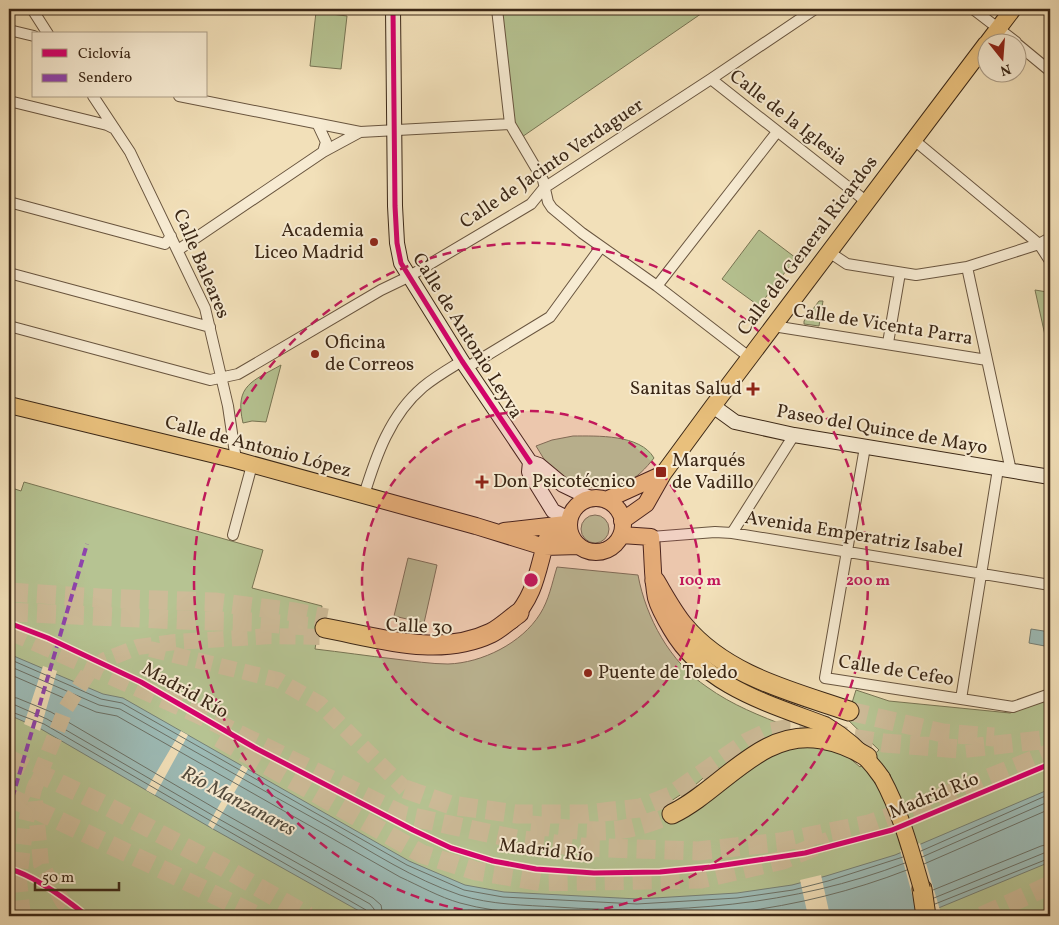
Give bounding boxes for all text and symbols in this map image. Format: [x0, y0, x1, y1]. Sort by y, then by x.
legend [32, 32, 208, 98]
north arrow [976, 32, 1026, 82]
text: Ciclovía [78, 44, 131, 65]
text: N [998, 58, 1013, 80]
street label: Calle de la Iglesia [724, 64, 852, 172]
text: Sendero [78, 68, 132, 89]
street label: Calle de Jacinto Verdaguer [455, 93, 649, 235]
street label: Calle del General Ricardos [732, 151, 884, 341]
street label: Calle Baleares [166, 205, 236, 323]
place label: Academia Liceo Madrid [254, 218, 364, 266]
marker: Academia Liceo Madrid [368, 236, 380, 248]
street label: Calle de Antonio Leyva [405, 248, 529, 424]
street label: Calle de Vicenta Parra [791, 298, 975, 352]
place label: Oficina de Correos [325, 330, 414, 378]
marker: Oficina de Correos [309, 348, 321, 360]
place label: Sanitas Salud [630, 376, 742, 402]
marker: Sanitas Salud [746, 382, 760, 396]
street label: Paseo del Quince de Mayo [774, 399, 990, 461]
street label: Calle de Antonio López [162, 410, 354, 484]
place label: Marqués de Vadillo [672, 448, 754, 496]
marker: Marqués de Vadillo [654, 465, 668, 479]
place label: Don Psicotécnico [493, 469, 635, 495]
marker: Don Psicotécnico [475, 475, 489, 489]
street label: Avenida Emperatriz Isabel [743, 505, 965, 565]
centre of rings [522, 571, 540, 589]
text: 100 m [679, 571, 722, 592]
text: 200 m [846, 571, 890, 592]
street label: Calle 30 [385, 612, 453, 642]
street label: Calle de Cefeo [836, 649, 956, 693]
street label: Madrid Río [137, 657, 233, 725]
place label: Puente de Toledo [598, 660, 738, 686]
marker: Puente de Toledo [582, 667, 594, 679]
water label: Río Manzanares [176, 760, 301, 844]
street label: Madrid Río [885, 766, 983, 826]
street label: Madrid Río [497, 832, 595, 870]
scale bar [35, 860, 119, 892]
text: 50 m [42, 868, 74, 889]

